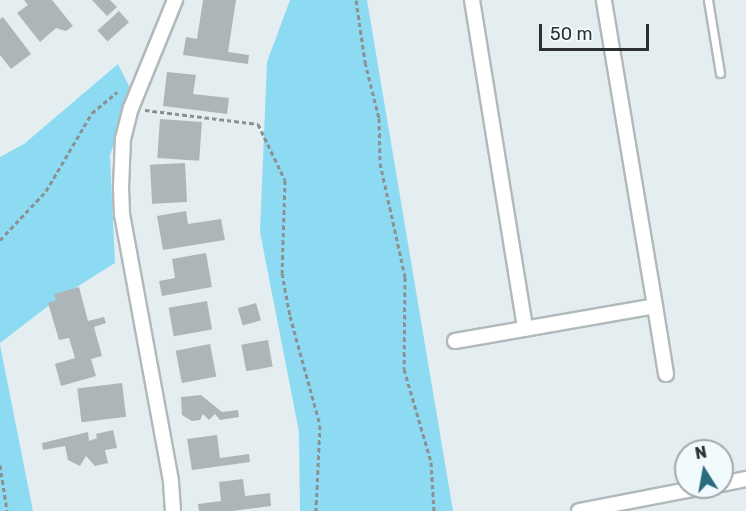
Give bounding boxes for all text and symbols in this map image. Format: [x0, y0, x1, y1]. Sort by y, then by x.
scale bar [542, 12, 652, 50]
text: 50 m [550, 23, 593, 45]
north arrow [674, 439, 734, 499]
text: N [693, 442, 708, 463]

